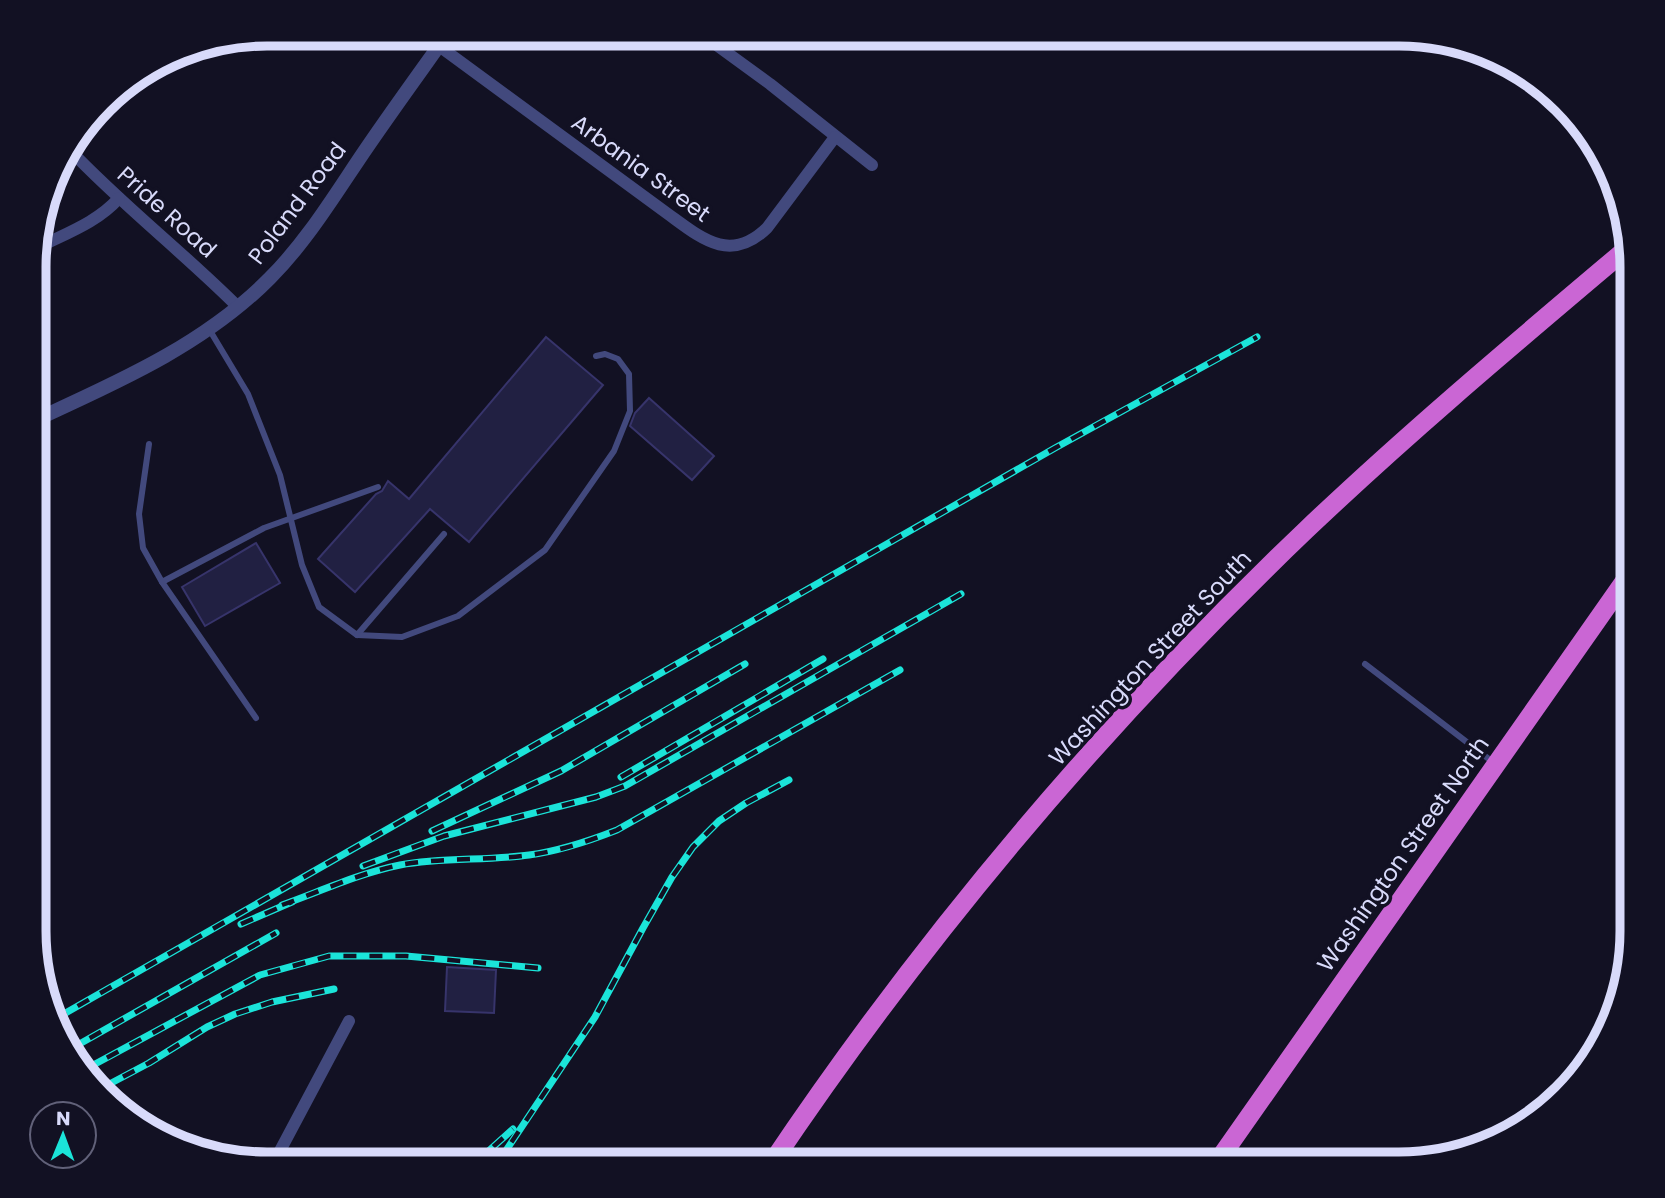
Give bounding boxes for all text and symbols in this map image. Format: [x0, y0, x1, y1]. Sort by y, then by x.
street label: Arbania Street [565, 107, 717, 229]
street label: Poland Road [240, 135, 354, 271]
street label: Pride Road [110, 159, 224, 265]
street label: Washington Street South [1041, 543, 1259, 773]
street label: Washington Street North [1309, 730, 1497, 978]
north arrow [28, 1100, 98, 1170]
text: N [56, 1105, 71, 1132]

